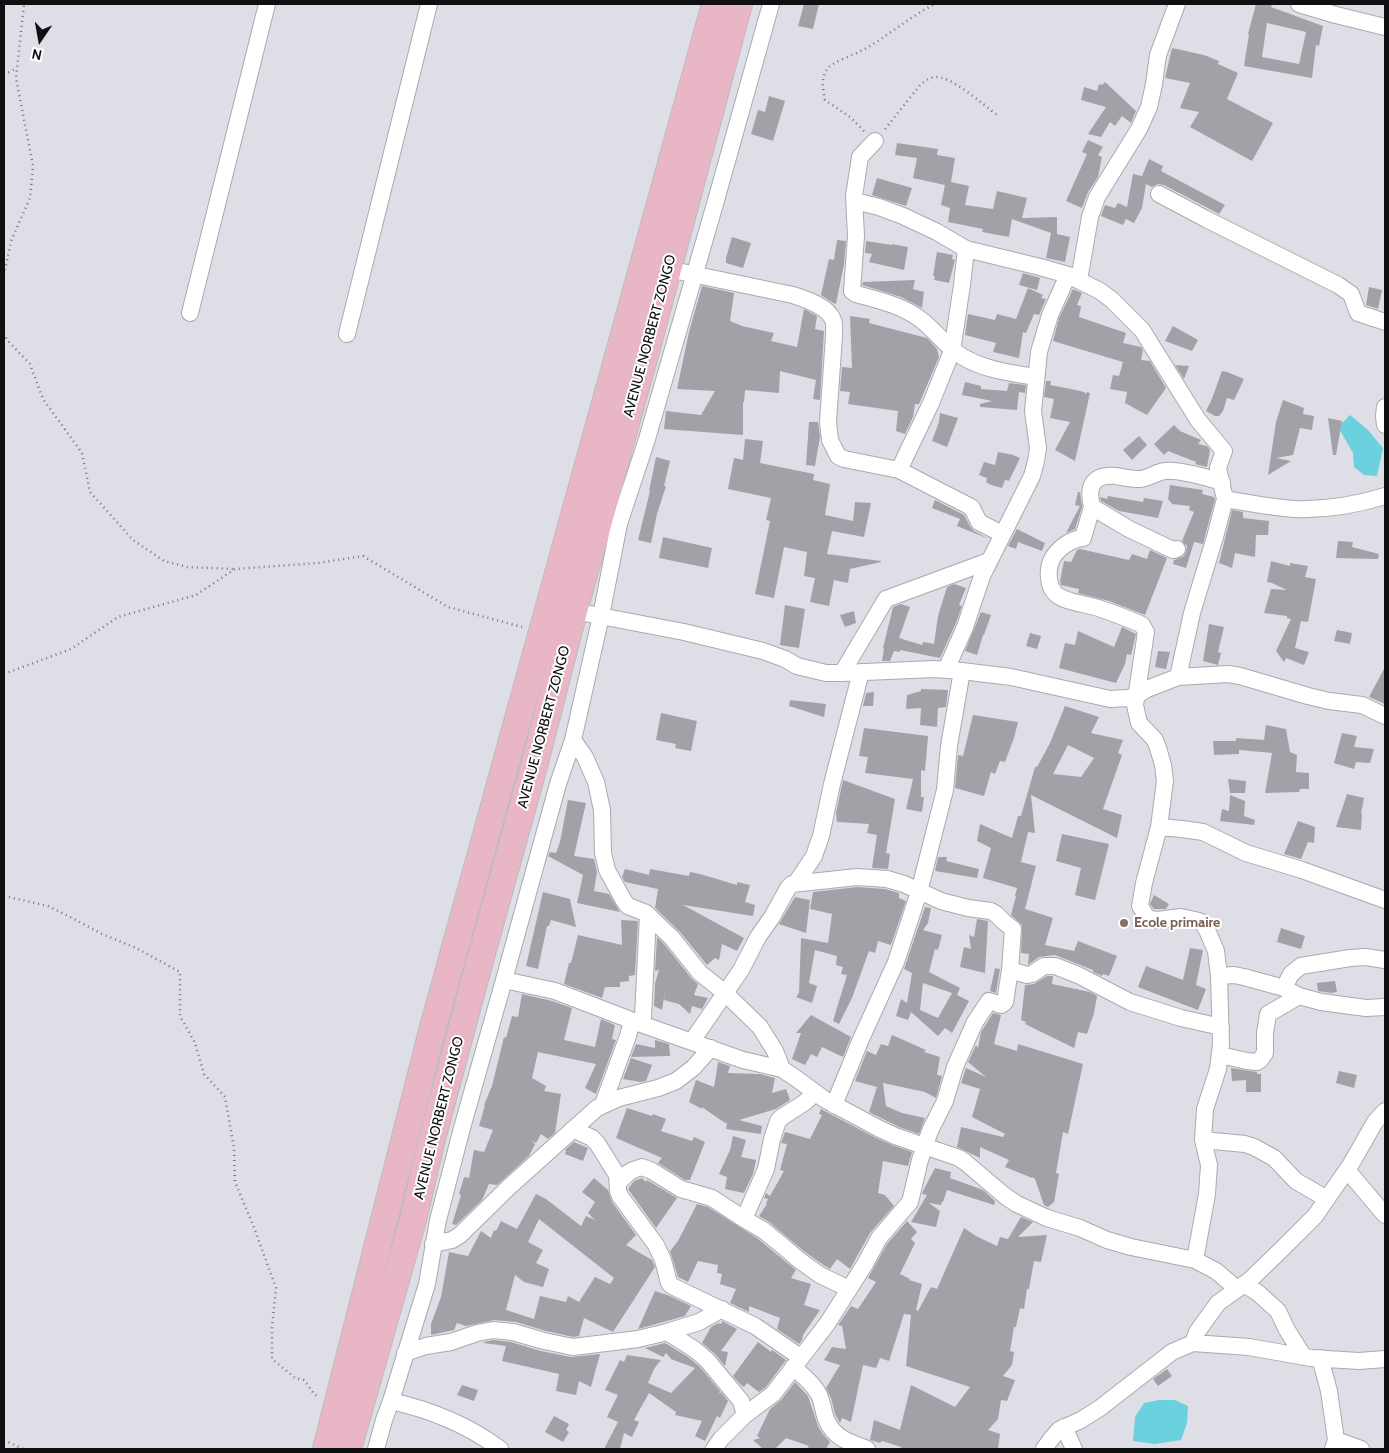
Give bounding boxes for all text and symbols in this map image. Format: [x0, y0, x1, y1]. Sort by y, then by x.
north arrow [15, 15, 65, 65]
text: N [30, 45, 44, 65]
street label: AVENUE NORBERT ZONGO [620, 253, 680, 419]
street label: AVENUE NORBERT ZONGO [514, 644, 574, 810]
place label: Ecole primaire [1134, 915, 1220, 931]
marker: Ecole primaire [1118, 917, 1130, 929]
street label: AVENUE NORBERT ZONGO [411, 1035, 467, 1201]

